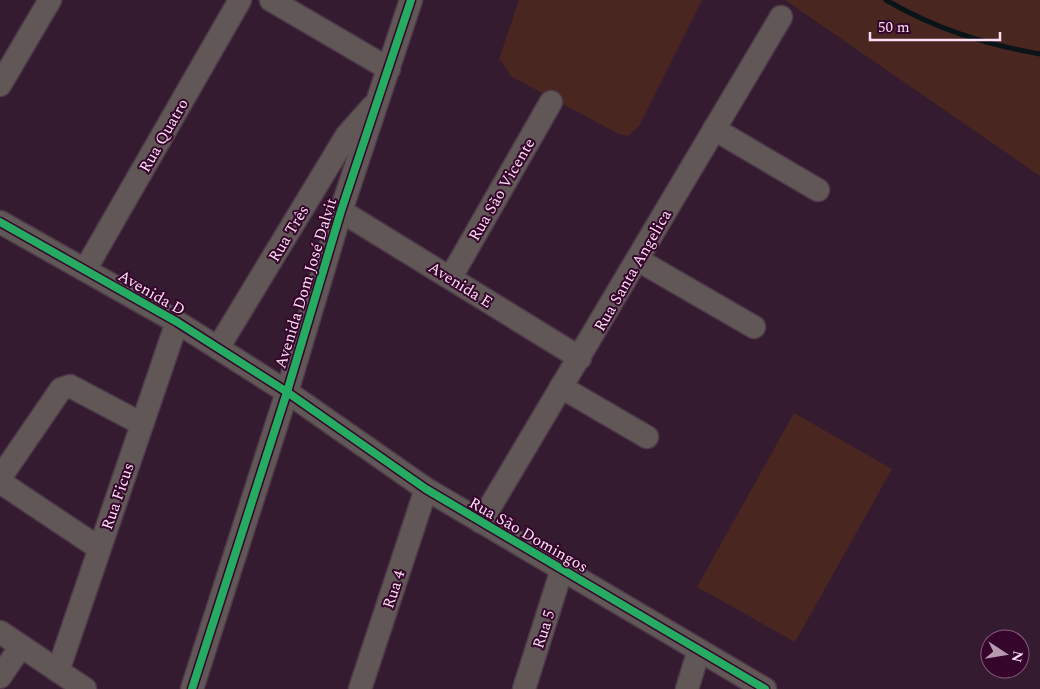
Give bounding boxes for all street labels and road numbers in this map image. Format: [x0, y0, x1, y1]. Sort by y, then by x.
street label: Rua Quatro [133, 94, 195, 177]
street label: Rua São Vicente [463, 133, 541, 246]
street label: Avenida Dom José Dalvit [269, 195, 343, 371]
street label: Rua Três [262, 200, 315, 267]
street label: Rua Santa Angelica [588, 205, 678, 336]
street label: Avenida E [423, 256, 497, 314]
street label: Avenida D [113, 264, 190, 322]
street label: Rua Ficus [95, 460, 141, 533]
street label: Rua São Domingos [465, 491, 592, 579]
street label: Rua 4 [376, 567, 411, 612]
street label: Rua 5 [526, 607, 561, 652]

